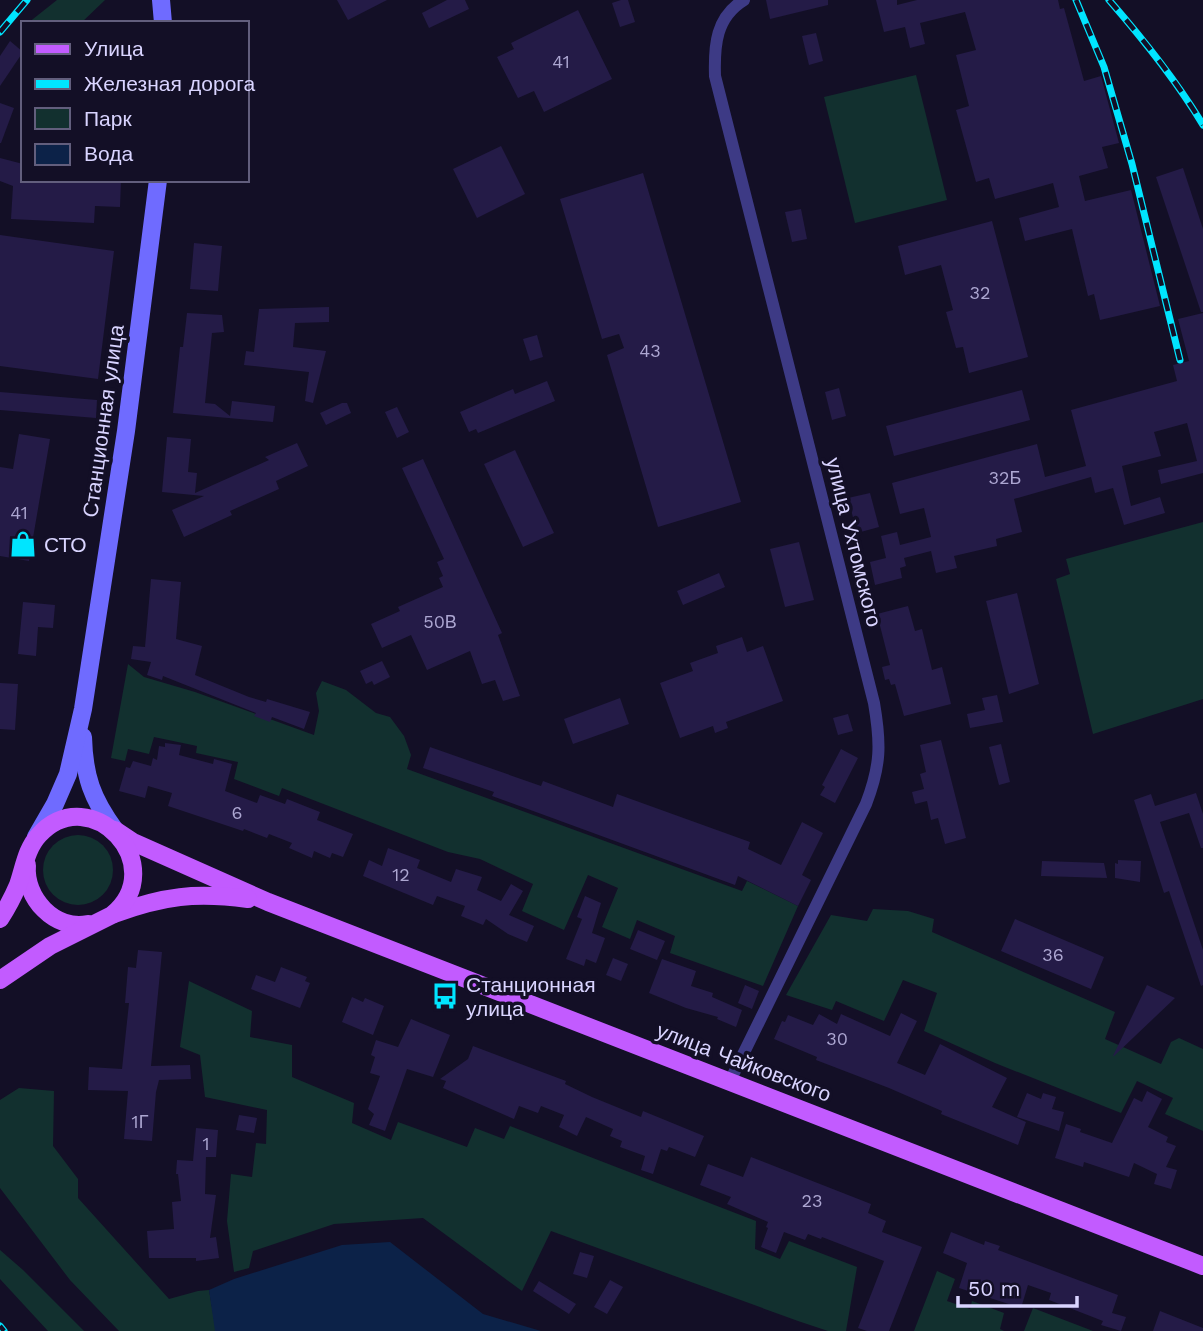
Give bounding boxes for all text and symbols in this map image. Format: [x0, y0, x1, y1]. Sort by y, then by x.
legend [21, 21, 248, 182]
text: Улица [84, 36, 144, 61]
house number: 41 [552, 51, 570, 72]
text: Железная дорога [84, 71, 256, 96]
text: Парк [84, 106, 132, 131]
text: Вода [84, 141, 133, 166]
house number: 32 [970, 282, 991, 303]
street label: Станционная улица [77, 323, 129, 519]
house number: 43 [639, 340, 661, 361]
street label: улица Ухтомского [821, 455, 887, 629]
house number: 32Б [989, 467, 1021, 488]
house number: 41 [10, 502, 28, 523]
shop icon: СТО [8, 529, 38, 559]
place label: СТО [44, 532, 87, 557]
house number: 50В [423, 611, 457, 632]
house number: 6 [232, 802, 242, 823]
house number: 12 [392, 864, 410, 885]
house number: 36 [1042, 944, 1064, 965]
place label: Станционная улица [466, 972, 596, 1021]
bus stop icon: Станционная улица [430, 981, 460, 1011]
street label: улица Чайковского [653, 1017, 835, 1107]
house number: 30 [826, 1028, 848, 1049]
house number: 1Г [132, 1111, 149, 1132]
house number: 1 [202, 1133, 210, 1154]
house number: 23 [802, 1190, 823, 1211]
scale bar [958, 1264, 1077, 1308]
text: 50 m [968, 1276, 1020, 1301]

